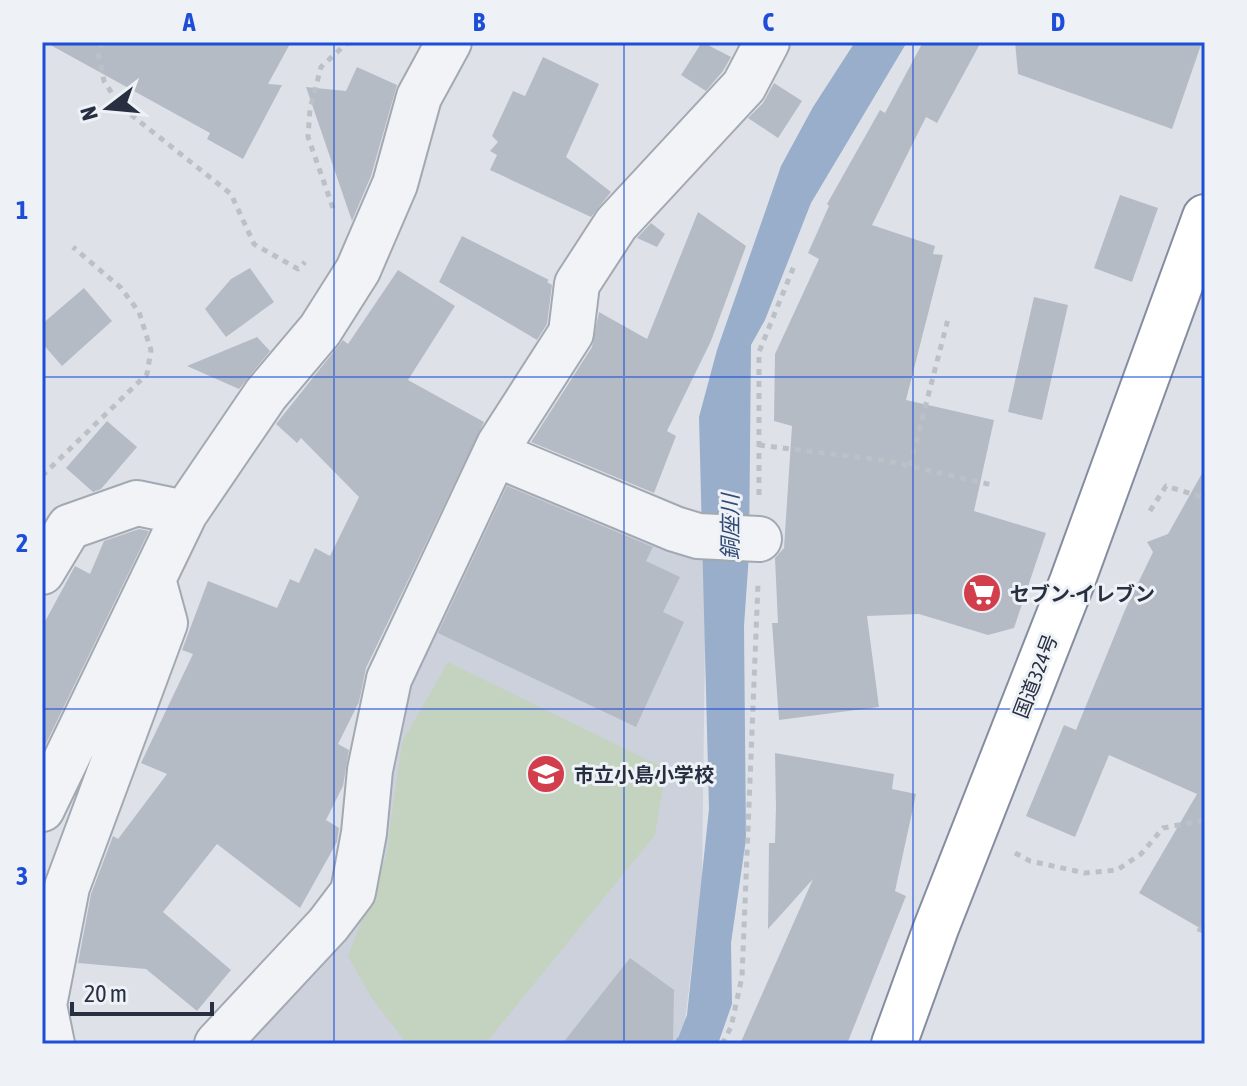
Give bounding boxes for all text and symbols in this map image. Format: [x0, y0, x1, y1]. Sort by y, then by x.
text: A [182, 7, 196, 37]
text: B [473, 7, 486, 37]
text: C [762, 7, 774, 37]
text: D [1051, 7, 1065, 37]
north arrow [68, 68, 148, 148]
text: N [74, 104, 103, 123]
text: 1 [16, 195, 28, 225]
water label: 銅座川 [717, 492, 743, 560]
text: 2 [16, 528, 28, 558]
supermarket icon: セブン-イレブン [961, 572, 1003, 614]
place label: セブン-イレブン [1010, 582, 1155, 605]
street label: 国道324号 [1008, 631, 1062, 721]
school or university icon: 市立小島小学校 [525, 753, 567, 795]
place label: 市立小島小学校 [574, 763, 714, 786]
text: 3 [16, 861, 28, 891]
scale bar [72, 966, 212, 1016]
text: 20 m [84, 980, 127, 1007]

